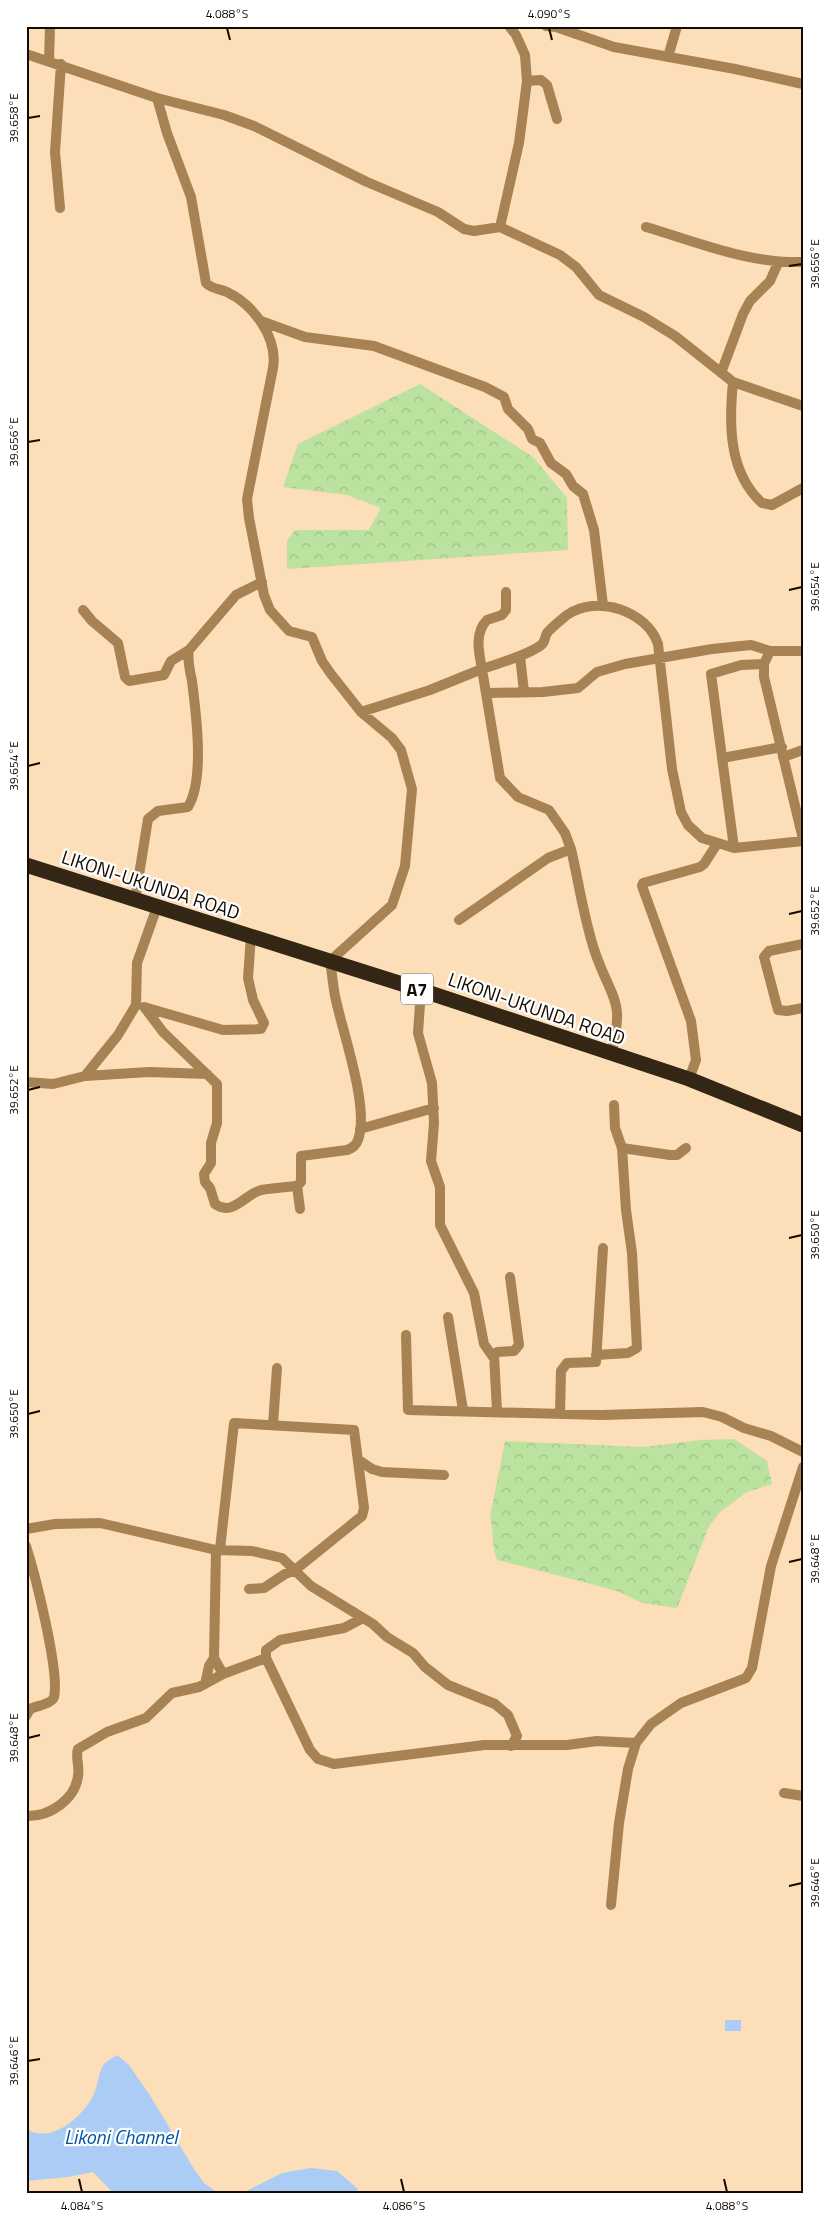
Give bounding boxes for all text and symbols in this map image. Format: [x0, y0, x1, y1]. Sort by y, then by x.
text: 4.088°S [206, 4, 248, 23]
text: 4.090°S [528, 4, 570, 23]
text: 39.658°E [4, 93, 23, 143]
text: 39.656°E [805, 239, 824, 289]
text: 39.656°E [4, 417, 23, 467]
text: 39.654°E [805, 562, 824, 612]
text: 39.654°E [4, 741, 23, 791]
street label: LIKONI-UKUNDA ROAD [58, 841, 244, 927]
text: 39.652°E [805, 886, 824, 936]
street label: LIKONI-UKUNDA ROAD [444, 964, 630, 1052]
road number: A7 [401, 974, 433, 1004]
text: 39.652°E [4, 1065, 23, 1115]
text: 39.650°E [805, 1210, 824, 1260]
text: 39.650°E [4, 1389, 23, 1439]
text: 39.648°E [805, 1534, 824, 1584]
text: 39.648°E [4, 1713, 23, 1763]
text: 39.646°E [805, 1858, 824, 1908]
text: 39.646°E [4, 2036, 23, 2086]
water label: Likoni Channel [64, 2121, 180, 2152]
text: 4.084°S [61, 2196, 103, 2215]
text: 4.086°S [383, 2196, 425, 2215]
text: 4.088°S [706, 2196, 748, 2215]

